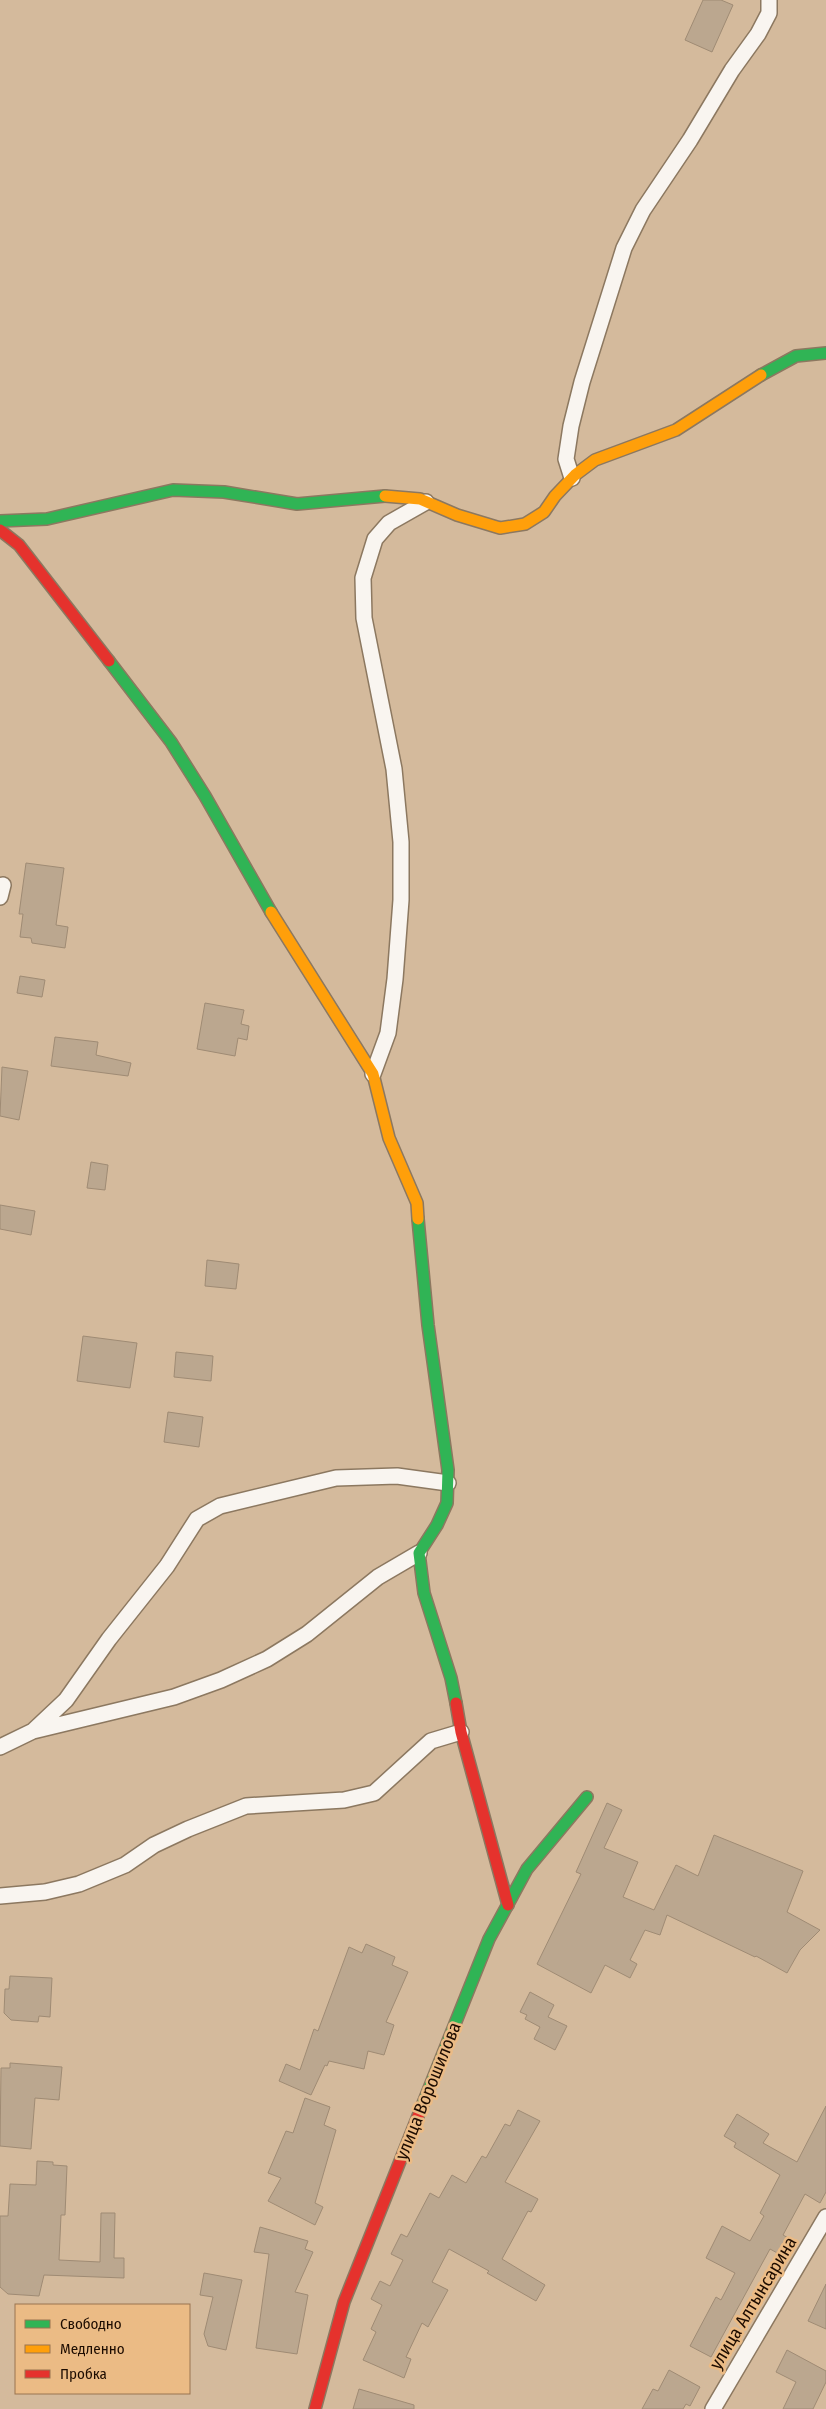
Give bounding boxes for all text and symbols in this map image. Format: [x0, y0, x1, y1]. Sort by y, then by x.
street label: улица Ворошилова [390, 2019, 466, 2163]
street label: улица Алтынсарина [705, 2233, 801, 2373]
legend [15, 2304, 190, 2394]
text: Свободно [60, 2315, 122, 2333]
text: Медленно [60, 2340, 125, 2358]
text: Пробка [60, 2365, 107, 2383]

